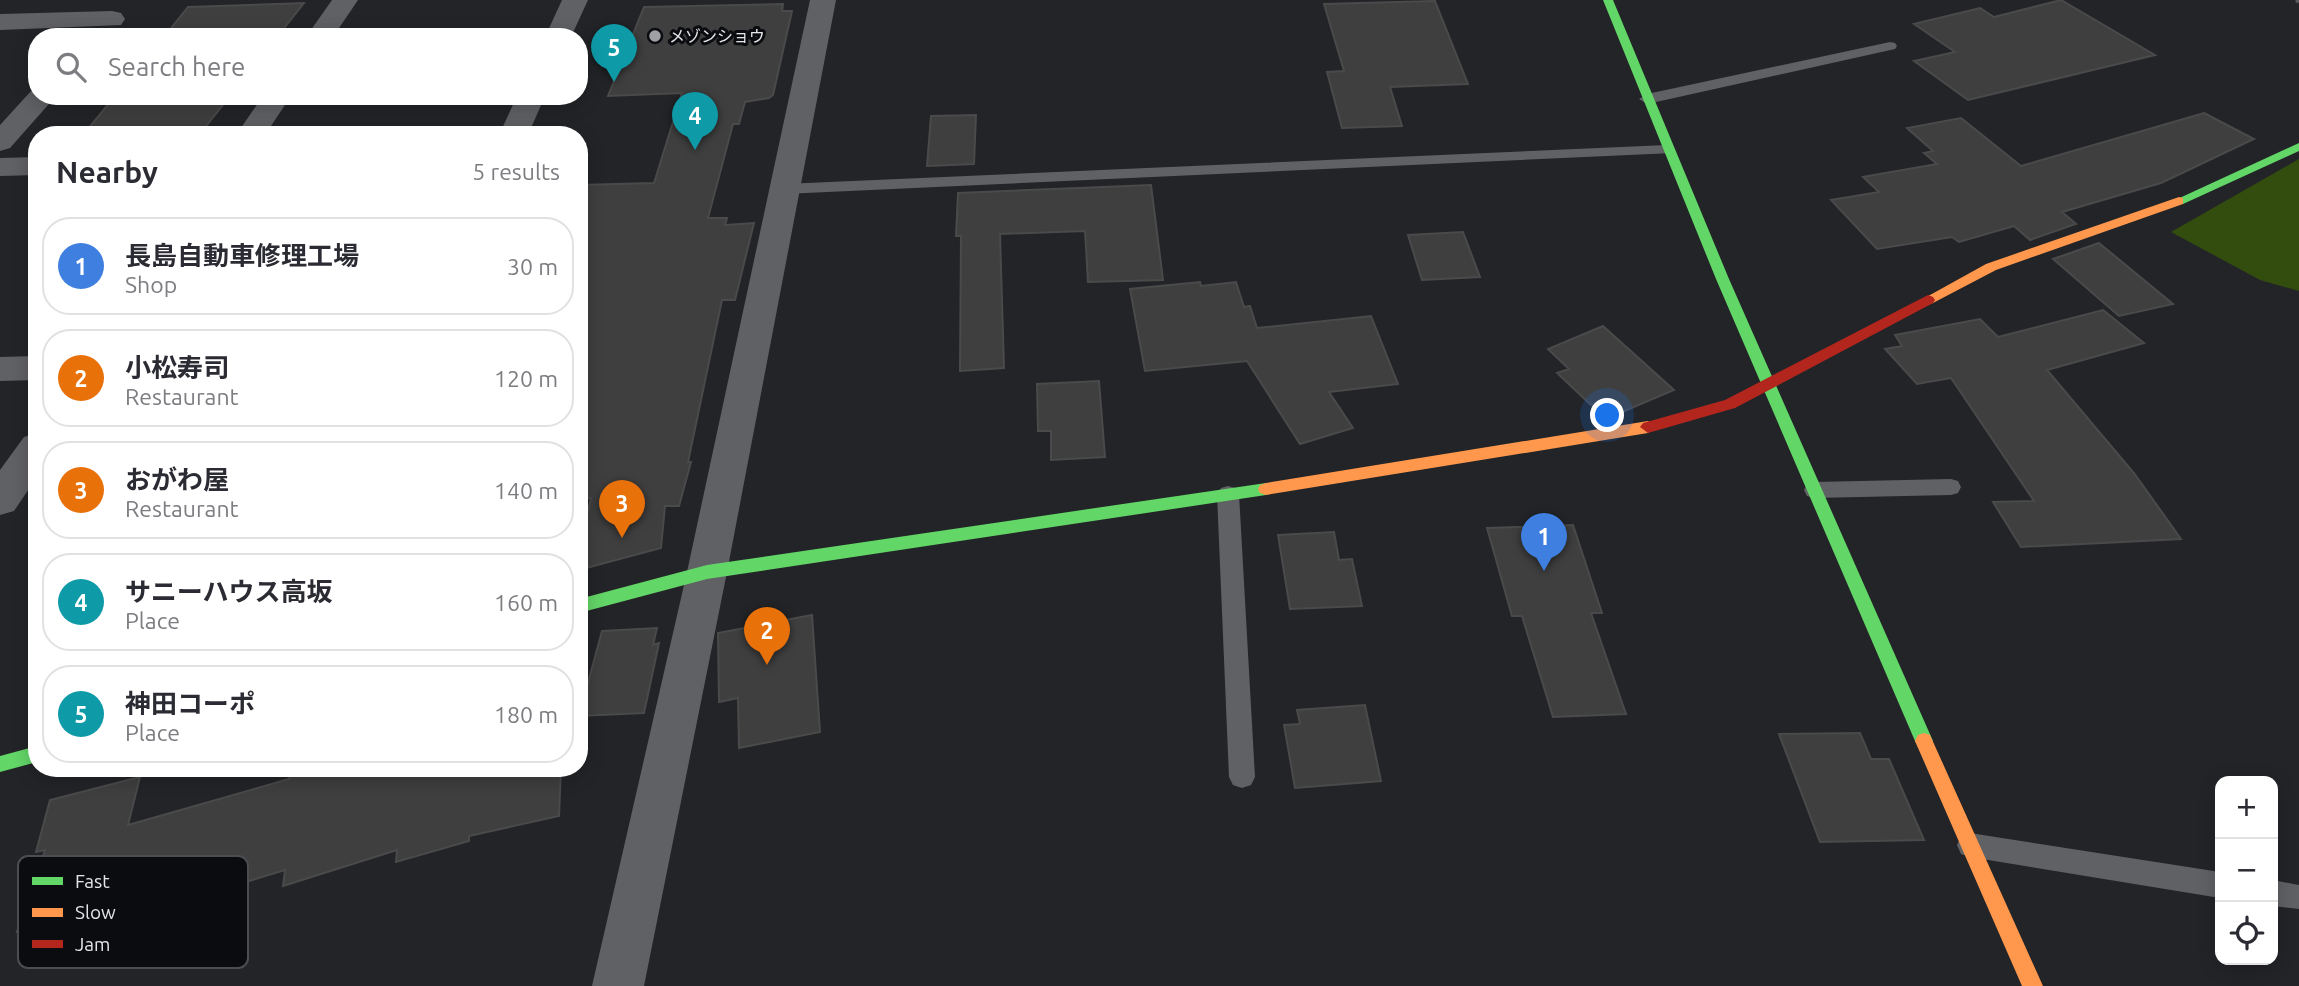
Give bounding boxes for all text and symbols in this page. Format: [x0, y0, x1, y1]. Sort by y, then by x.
pin: 5 [591, 24, 637, 82]
place label: メゾンショウ [669, 27, 765, 45]
search box [28, 28, 588, 105]
marker: メゾンショウ [647, 28, 663, 44]
icon: search [52, 48, 90, 86]
text: Search here [108, 52, 245, 81]
pin: 4 [672, 92, 718, 150]
text: Nearby [56, 155, 158, 189]
text: 5 results [472, 159, 560, 184]
text: 長島自動車修理工場 [125, 241, 359, 270]
text: 1 [75, 254, 87, 279]
text: 30 m [507, 254, 558, 279]
text: Shop [125, 272, 177, 297]
text: 小松寿司 [125, 353, 229, 382]
text: 2 [75, 366, 87, 391]
text: 120 m [494, 366, 558, 391]
text: Restaurant [125, 384, 239, 409]
your location [1590, 398, 1624, 432]
text: おがわ屋 [125, 465, 229, 494]
text: 3 [75, 478, 87, 503]
text: 140 m [494, 478, 558, 503]
pin: 3 [599, 480, 645, 538]
text: Restaurant [125, 496, 239, 521]
pin: 1 [1521, 513, 1567, 571]
text: サニーハウス高坂 [125, 577, 332, 606]
text: 4 [75, 590, 87, 615]
text: 160 m [494, 590, 558, 615]
pin: 2 [744, 607, 790, 665]
text: Place [125, 608, 180, 633]
text: 神田コーポ [125, 689, 255, 718]
text: 5 [75, 702, 87, 727]
text: 180 m [494, 702, 558, 727]
text: Place [125, 720, 180, 745]
map controls [2215, 776, 2278, 965]
button: + [2215, 776, 2278, 839]
button: − [2215, 839, 2278, 902]
legend [18, 856, 248, 968]
text: Fast [75, 870, 110, 892]
text: Slow [75, 901, 116, 923]
button: locate [2215, 902, 2278, 965]
text: Jam [75, 933, 111, 955]

